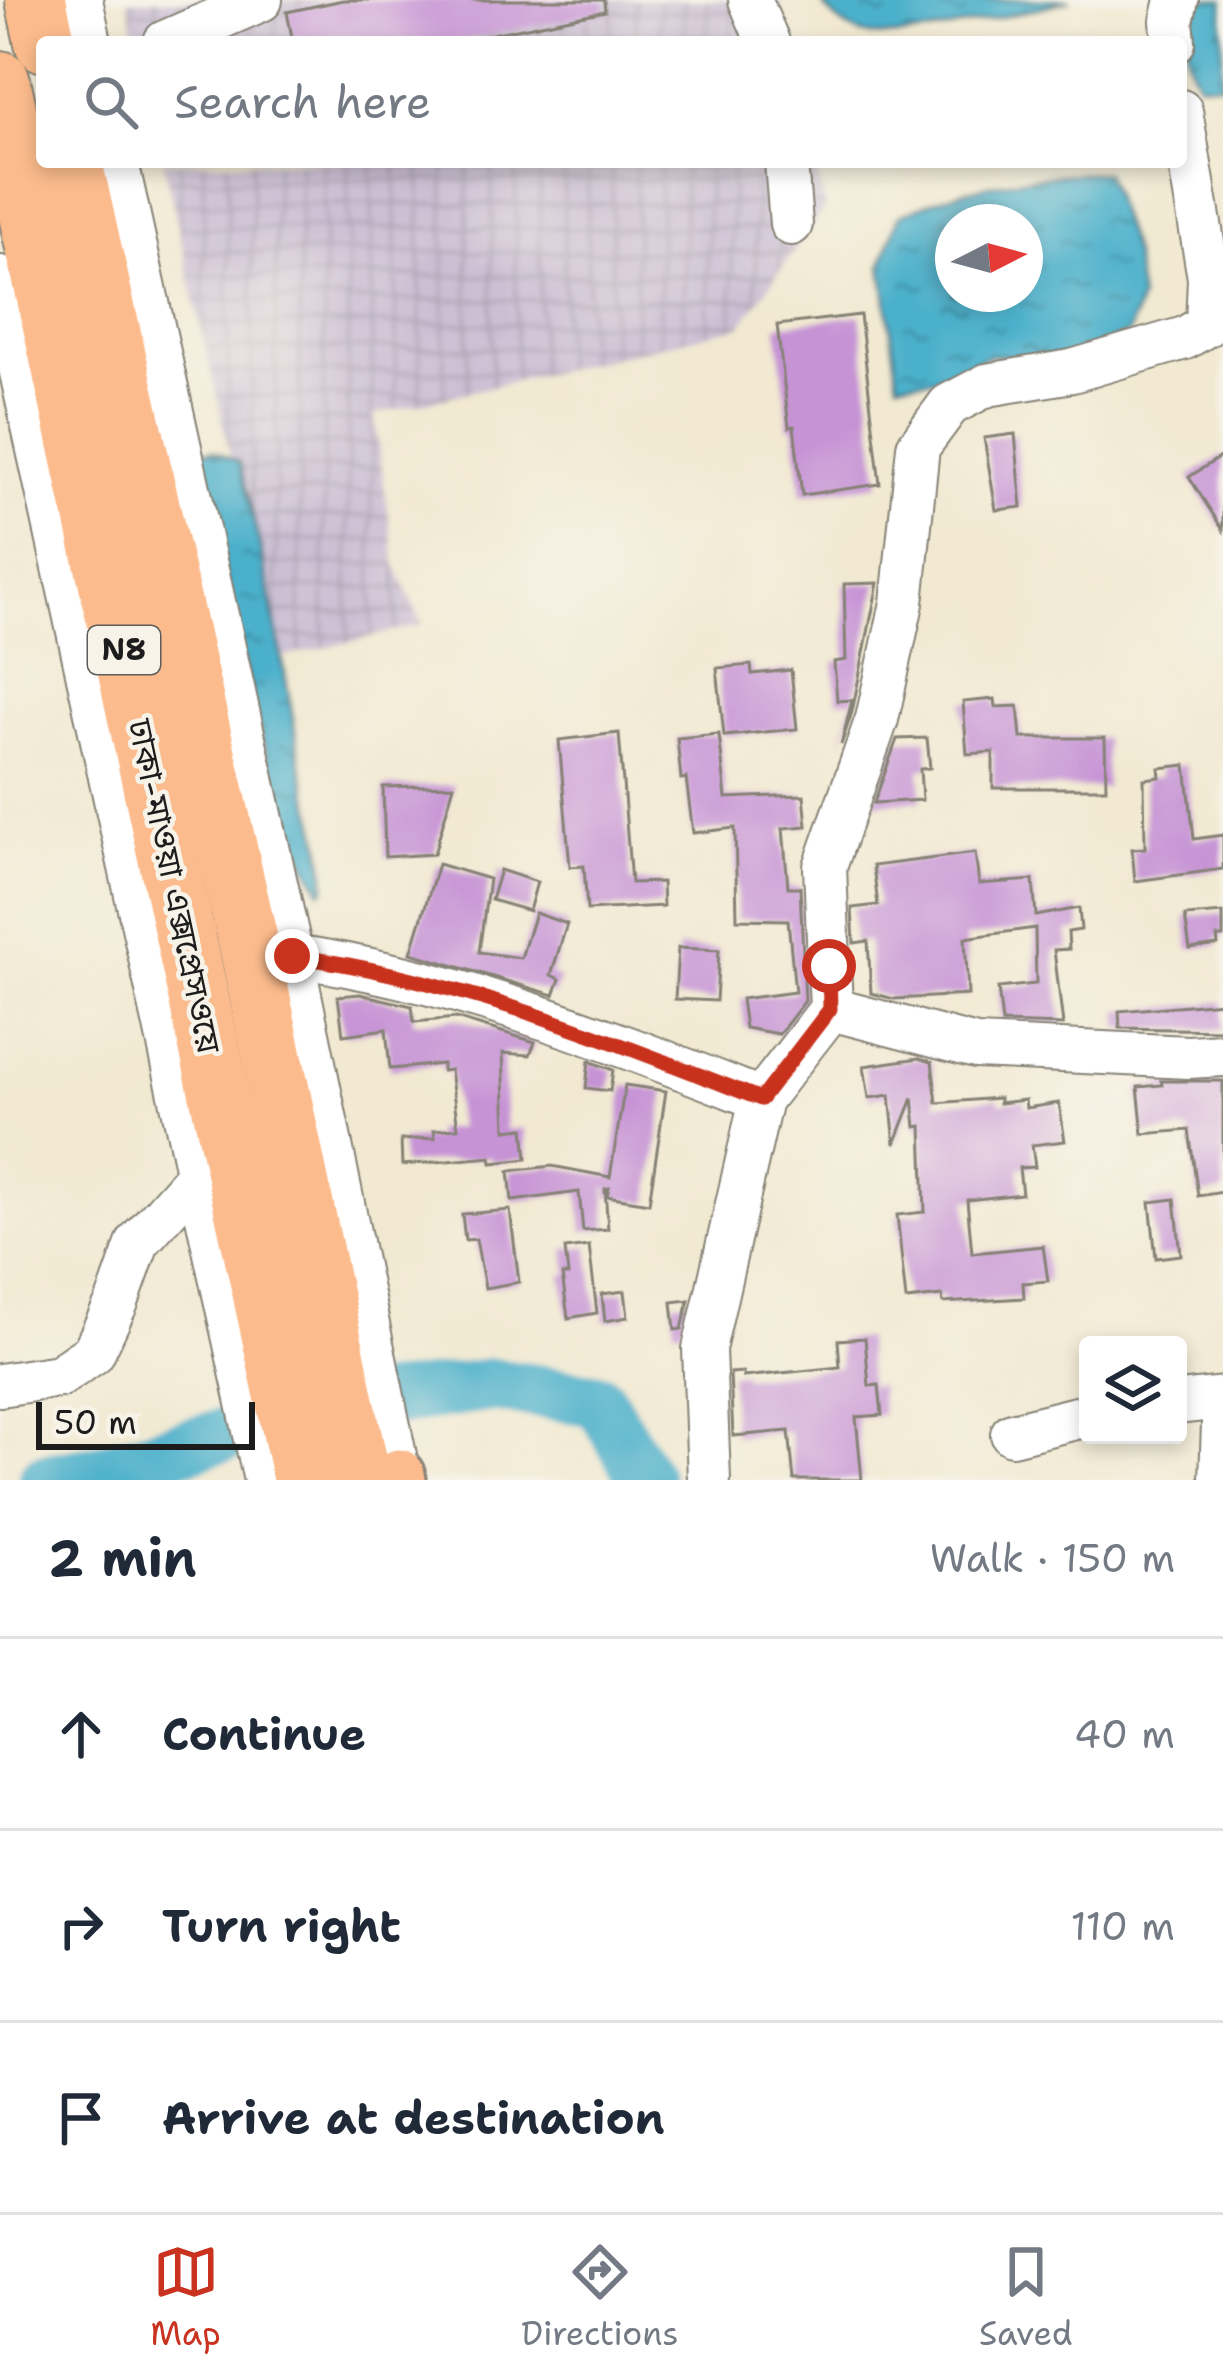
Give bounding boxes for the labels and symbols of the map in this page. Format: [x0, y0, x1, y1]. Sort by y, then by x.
north arrow [935, 204, 1043, 312]
road number: N8 [88, 626, 160, 674]
street label: ঢাকা-মাওয়া এক্সপ্রেসওয়ে [117, 714, 232, 1058]
route end [265, 929, 319, 983]
route start [802, 939, 856, 993]
scale bar [36, 1396, 255, 1449]

